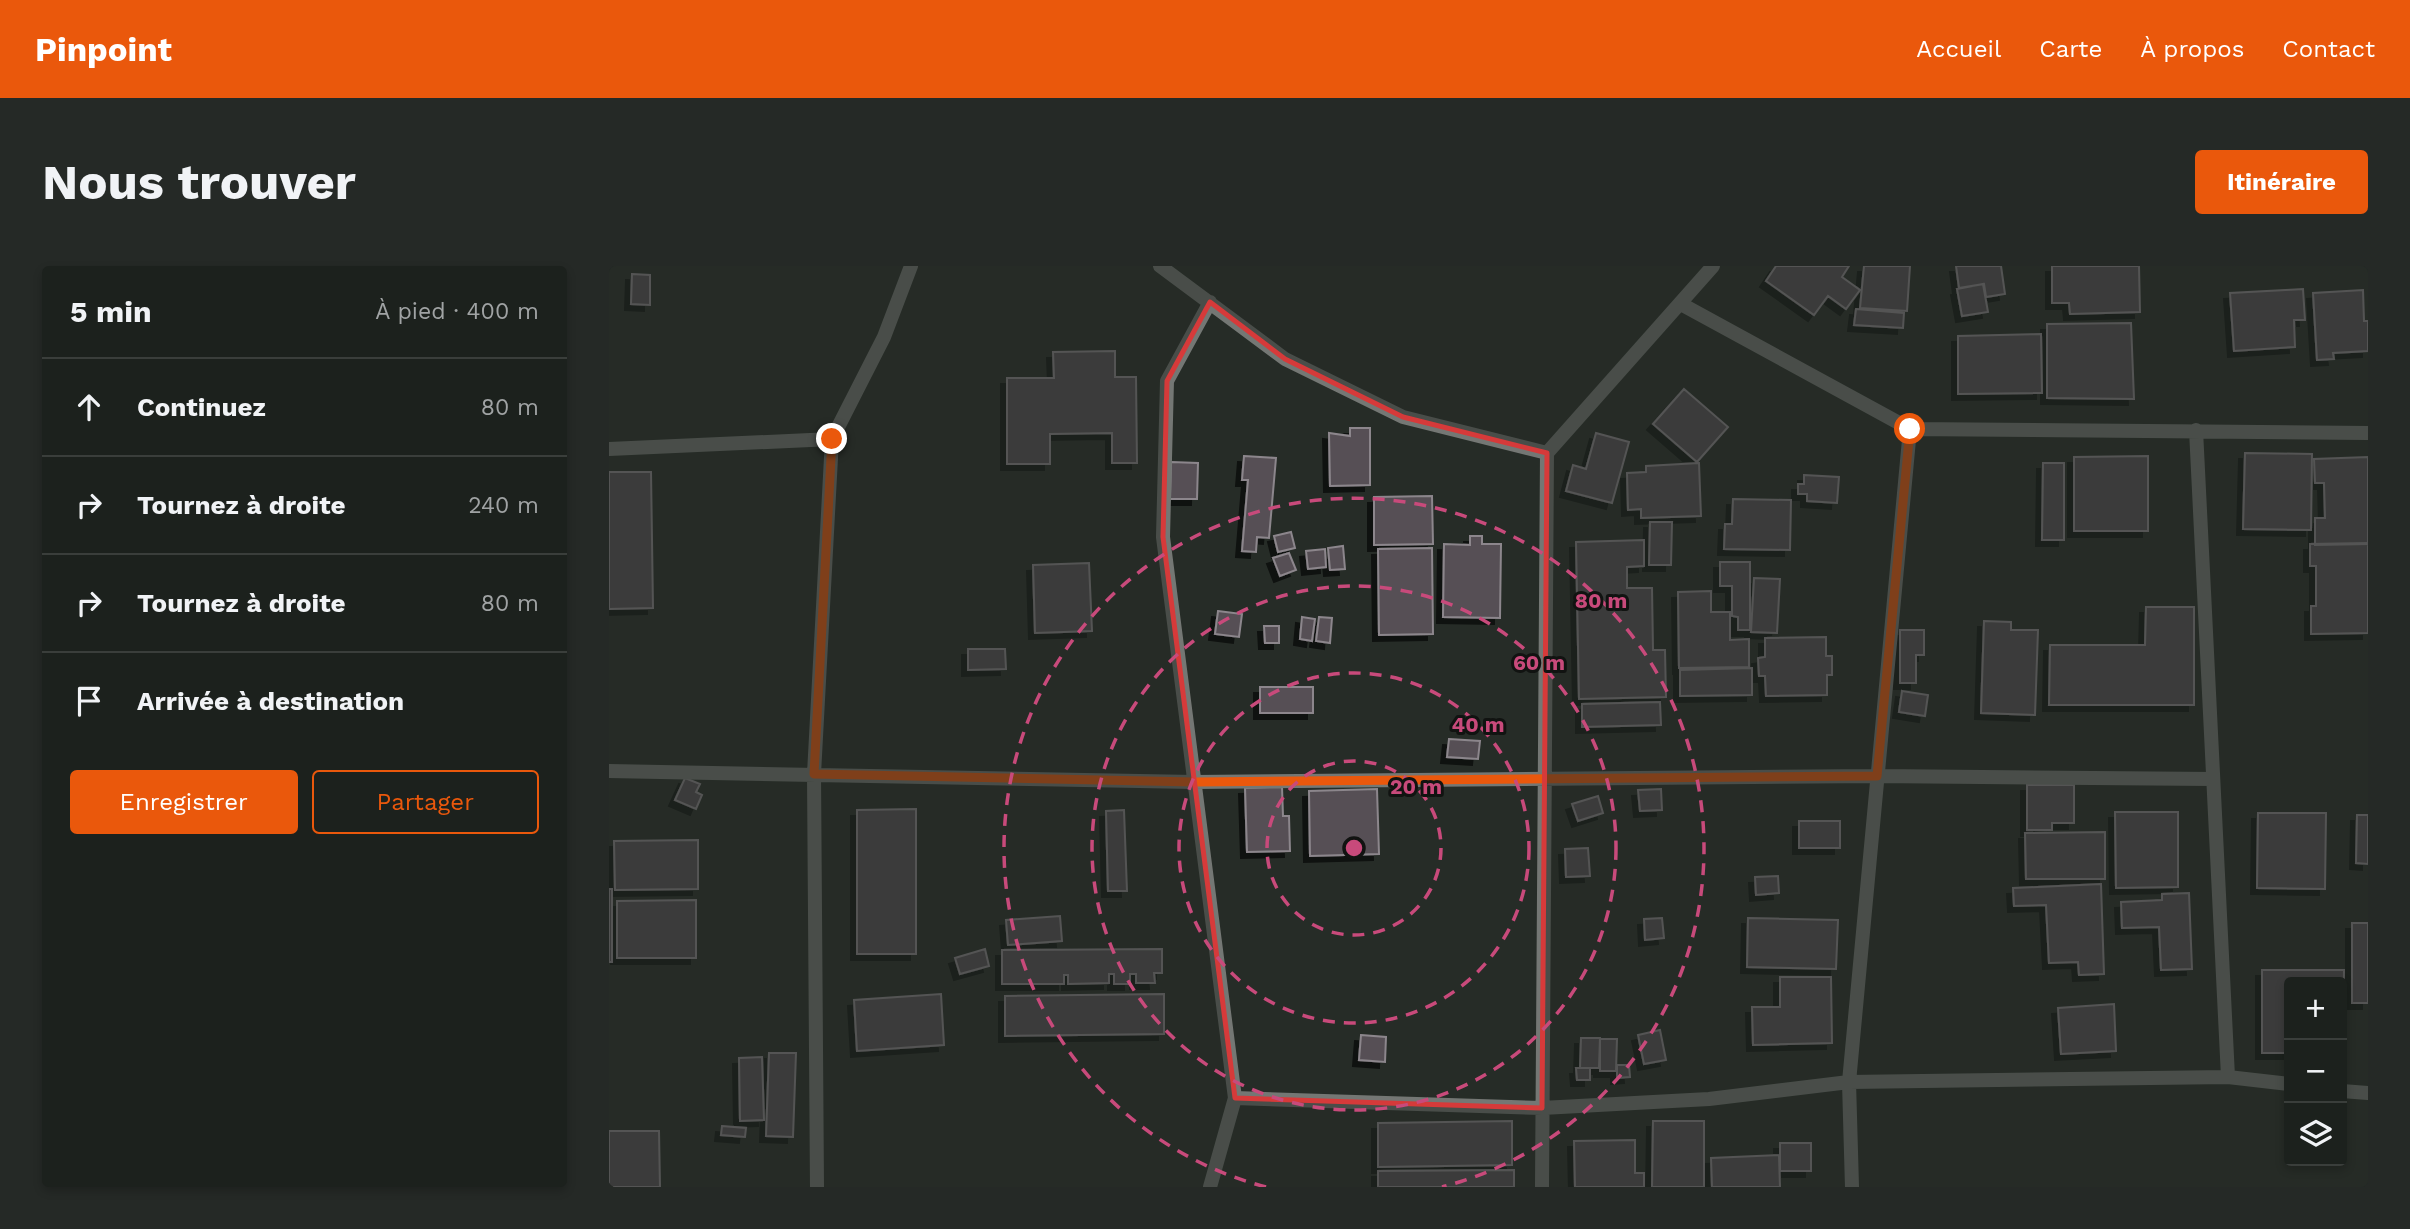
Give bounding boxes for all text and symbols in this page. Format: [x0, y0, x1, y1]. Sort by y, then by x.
text: Pinpoint [35, 30, 172, 69]
text: Accueil [1916, 35, 2001, 63]
text: Carte [2039, 35, 2102, 63]
text: À propos [2140, 35, 2244, 63]
text: Contact [2282, 35, 2375, 63]
button: Itinéraire [2195, 150, 2368, 214]
text: Nous trouver [42, 153, 356, 211]
text: 5 min [70, 294, 152, 329]
text: À pied · 400 m [375, 298, 539, 325]
icon: ahead [70, 388, 108, 426]
text: Continuez [137, 392, 266, 422]
text: 80 m [481, 394, 539, 421]
route start [1894, 413, 1925, 444]
route end [816, 423, 847, 454]
icon: right [70, 486, 108, 524]
text: Tournez à droite [137, 490, 346, 520]
text: 240 m [468, 492, 539, 519]
icon: right [70, 584, 108, 622]
text: Tournez à droite [137, 588, 346, 618]
text: 80 m [1575, 588, 1627, 613]
text: 80 m [481, 590, 539, 617]
text: 60 m [1513, 650, 1565, 675]
icon: arrive [70, 682, 108, 720]
text: Arrivée à destination [137, 686, 404, 716]
text: 40 m [1452, 712, 1504, 737]
button: Enregistrer [70, 770, 298, 834]
button: Partager [312, 770, 539, 834]
text: 20 m [1390, 774, 1442, 799]
centre of rings [1342, 836, 1366, 860]
map controls [2284, 977, 2347, 1166]
button: + [2284, 977, 2347, 1040]
button: − [2284, 1040, 2347, 1103]
button: layers [2284, 1103, 2347, 1166]

